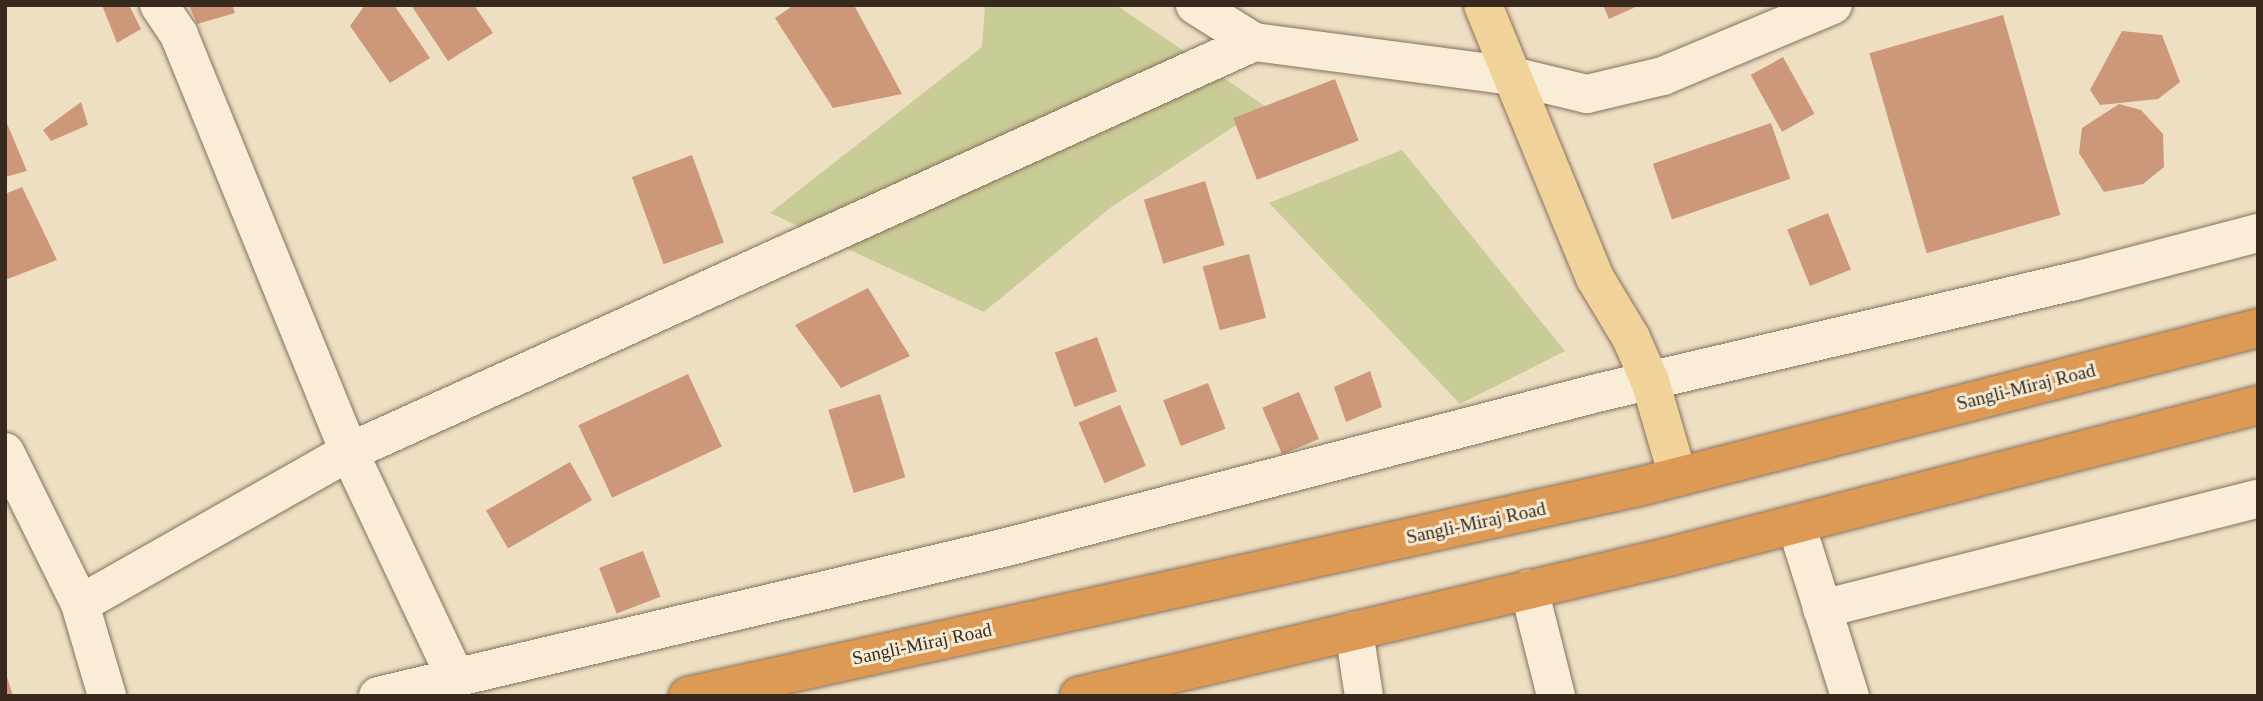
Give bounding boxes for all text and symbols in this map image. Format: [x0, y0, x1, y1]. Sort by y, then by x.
street label: Sangli-Miraj Road [1954, 359, 2098, 415]
street label: Sangli-Miraj Road [1404, 497, 1548, 549]
street label: Sangli-Miraj Road [850, 618, 994, 670]

